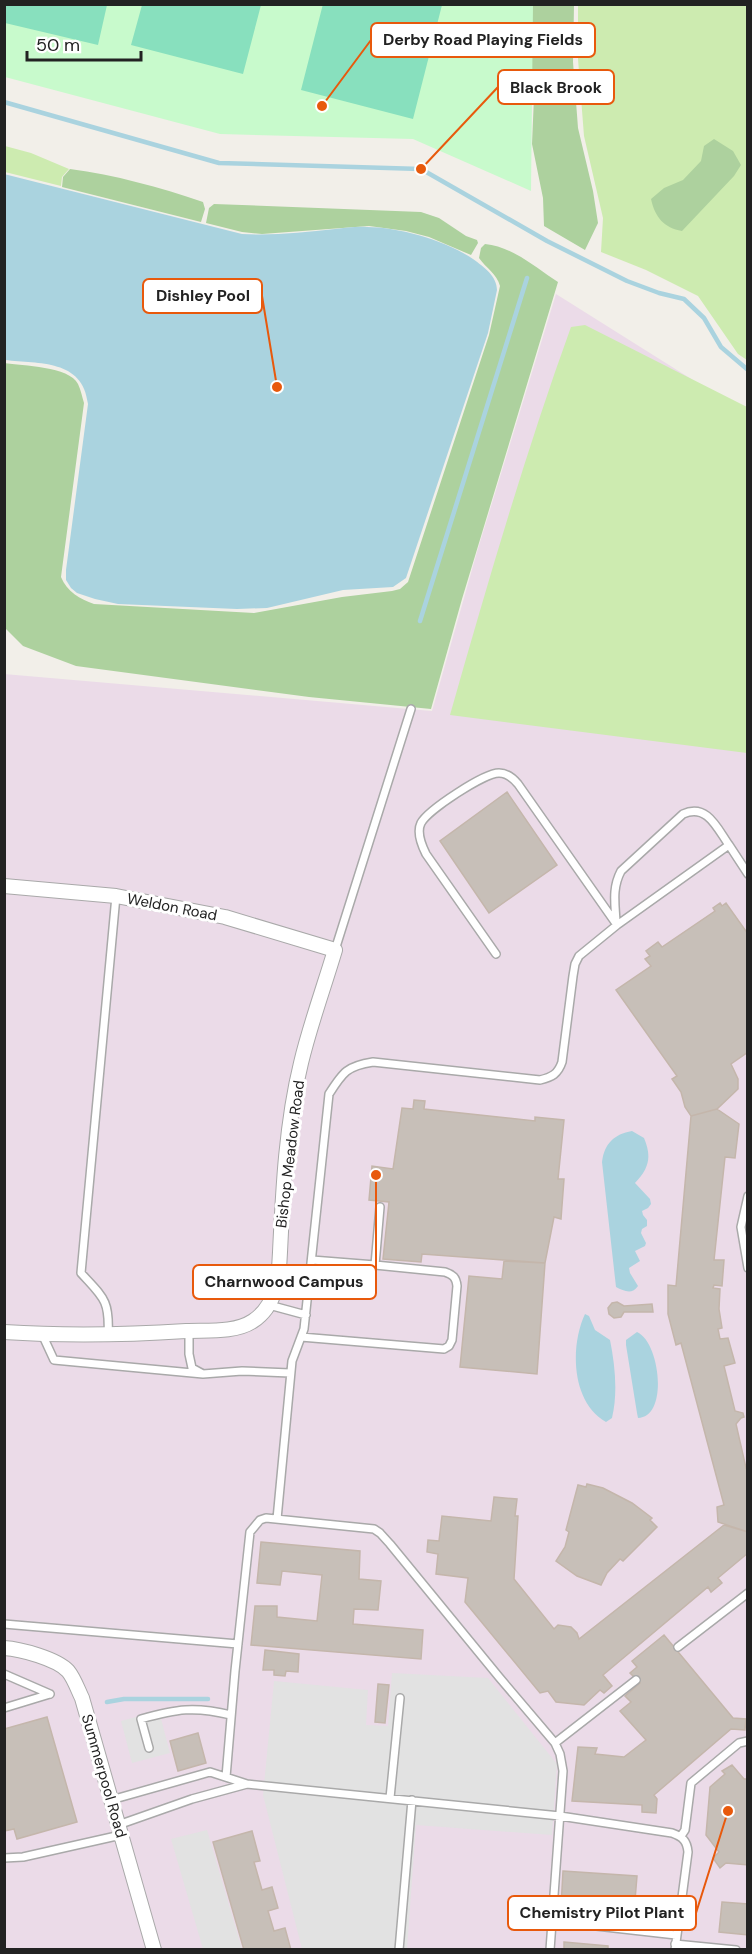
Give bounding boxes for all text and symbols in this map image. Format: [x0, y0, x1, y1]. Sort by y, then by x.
callout: Derby Road Playing Fields [371, 23, 595, 57]
scale bar [27, 24, 141, 62]
text: Derby Road Playing Fields [383, 29, 583, 50]
text: 50 m [36, 33, 80, 57]
callout: Black Brook [498, 70, 614, 104]
text: Black Brook [510, 77, 603, 98]
callout: Dishley Pool [143, 279, 262, 313]
text: Dishley Pool [156, 285, 250, 306]
street label: Weldon Road [125, 888, 219, 926]
street label: Bishop Meadow Road [271, 1079, 309, 1229]
callout: Charnwood Campus [193, 1265, 376, 1299]
text: Charnwood Campus [204, 1271, 364, 1292]
street label: Summerpool Road [77, 1712, 131, 1840]
callout: Chemistry Pilot Plant [508, 1896, 696, 1930]
text: Chemistry Pilot Plant [520, 1902, 684, 1923]

